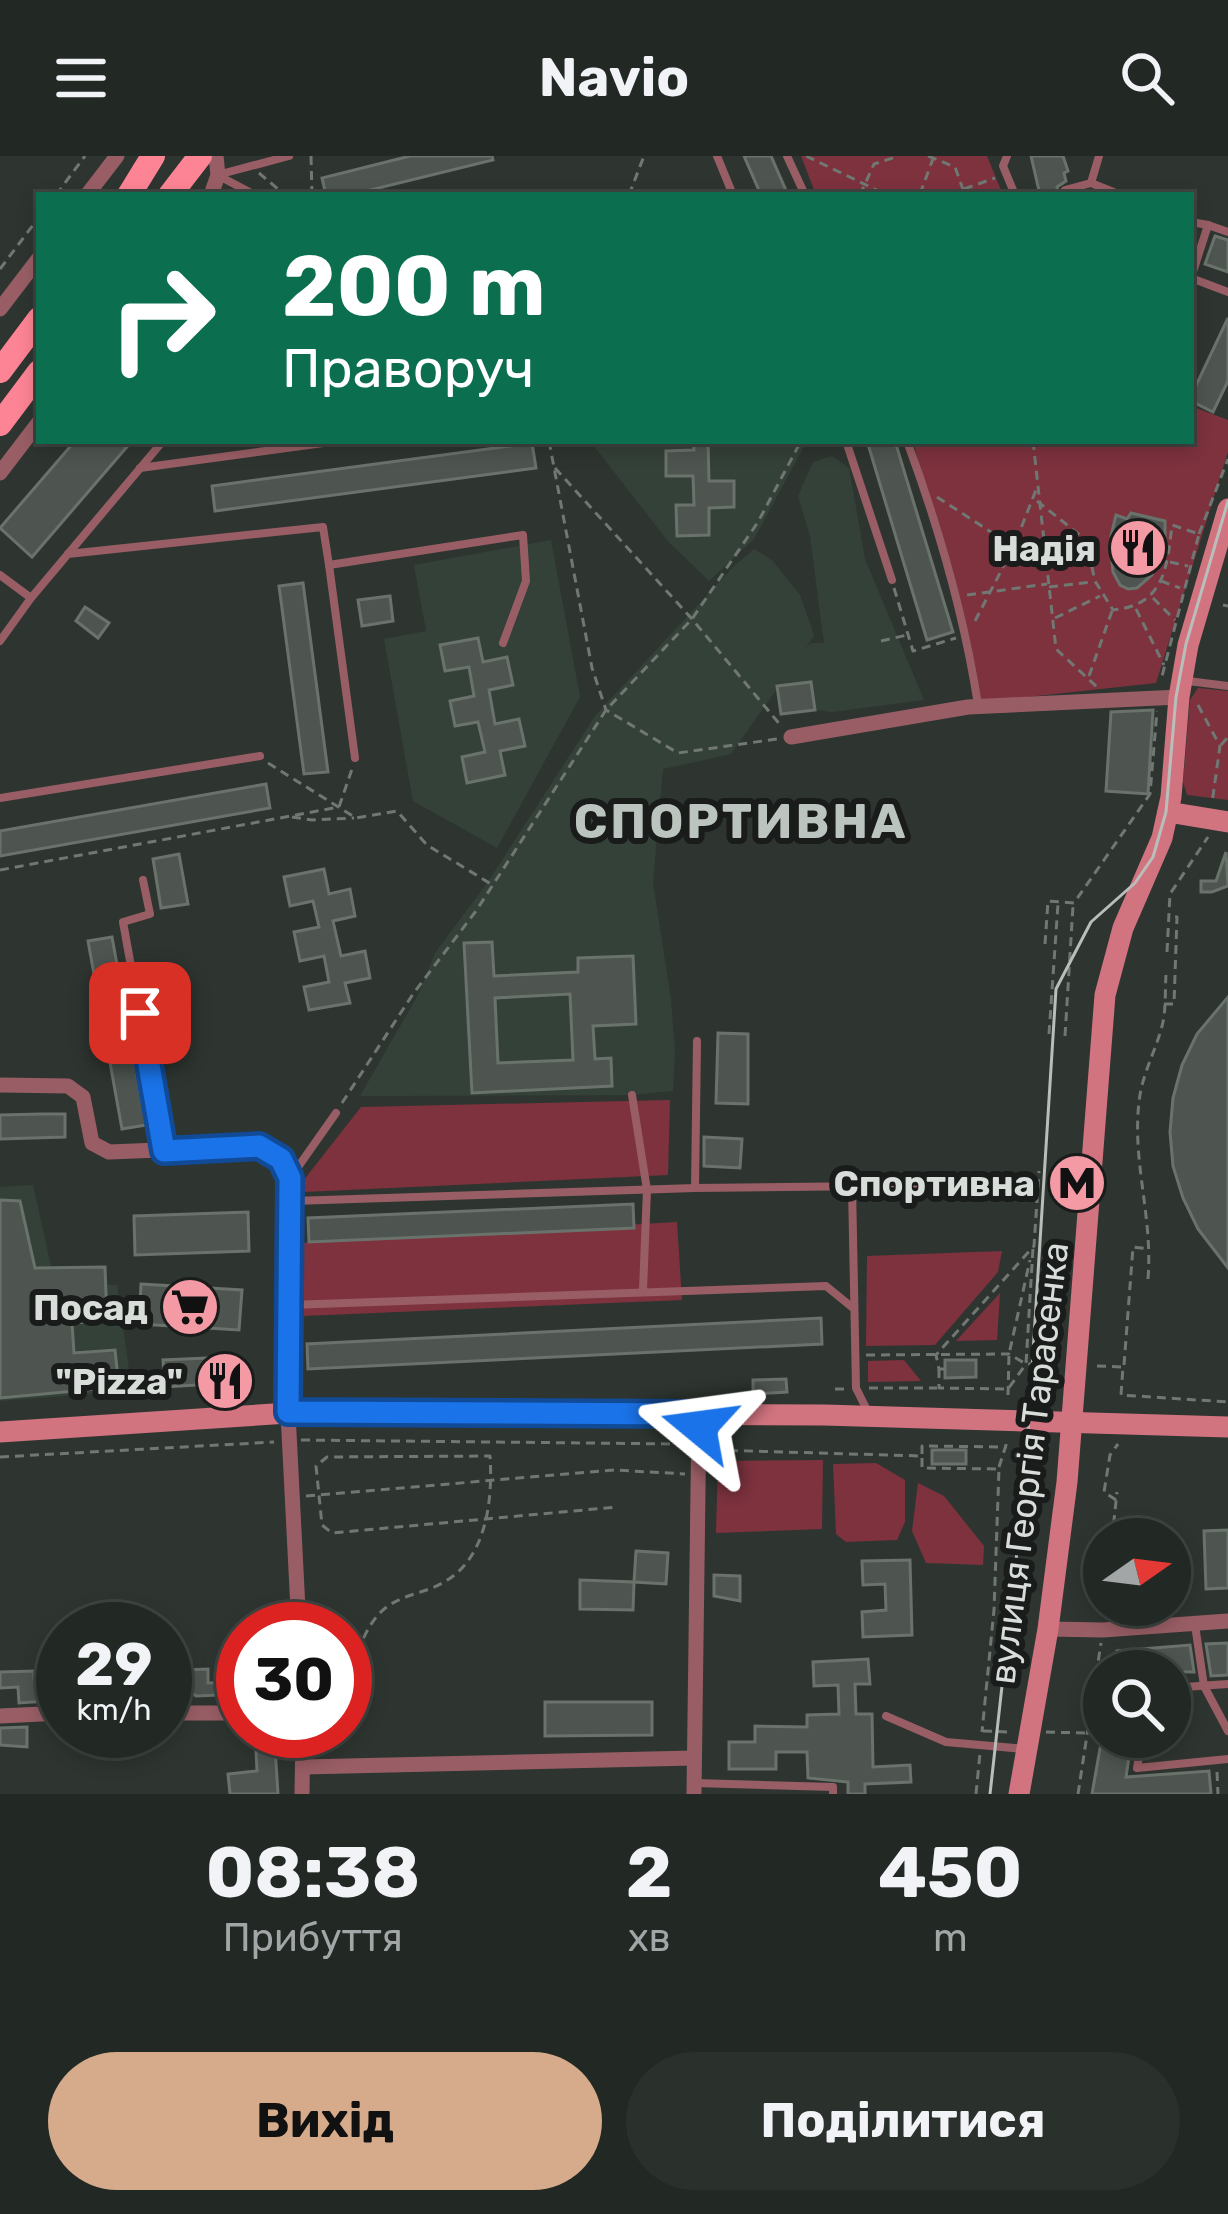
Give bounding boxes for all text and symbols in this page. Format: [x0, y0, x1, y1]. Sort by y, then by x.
icon: menu [48, 45, 114, 111]
icon: search [1114, 45, 1180, 111]
text: Navio [539, 46, 689, 110]
text: 200 m [282, 236, 546, 336]
icon: right [84, 240, 240, 396]
text: Праворуч [282, 337, 534, 401]
restaurant icon: Надія [1107, 517, 1169, 579]
place label: Надія [992, 527, 1096, 570]
district label: СПОРТИВНА [574, 793, 908, 850]
pin [89, 962, 191, 1064]
icon: arrive [107, 980, 173, 1046]
metro station icon: Спортивна [1046, 1152, 1108, 1214]
place label: Спортивна [834, 1162, 1035, 1205]
street label: вулиця Георгія Тарасенка [981, 1240, 1077, 1686]
supermarket icon: Посад [159, 1276, 221, 1338]
place label: Посад [33, 1286, 148, 1329]
restaurant icon: "Pizza" [194, 1350, 256, 1412]
place label: "Pizza" [56, 1360, 183, 1403]
position arrow [636, 1364, 762, 1490]
north arrow [1083, 1518, 1191, 1626]
map controls [1083, 1518, 1191, 1758]
speed limit sign: 30 [216, 1602, 372, 1758]
text: 29 [75, 1629, 153, 1700]
button: search [1083, 1650, 1191, 1758]
text: km/h [77, 1692, 151, 1728]
text: 08:38 [205, 1830, 420, 1915]
text: 2 [626, 1830, 673, 1915]
text: 450 [878, 1830, 1023, 1915]
text: Прибуття [223, 1915, 403, 1961]
text: хв [628, 1915, 671, 1961]
text: m [933, 1915, 968, 1961]
button: Вихід [48, 2052, 602, 2190]
button: Поділитися [626, 2052, 1180, 2190]

